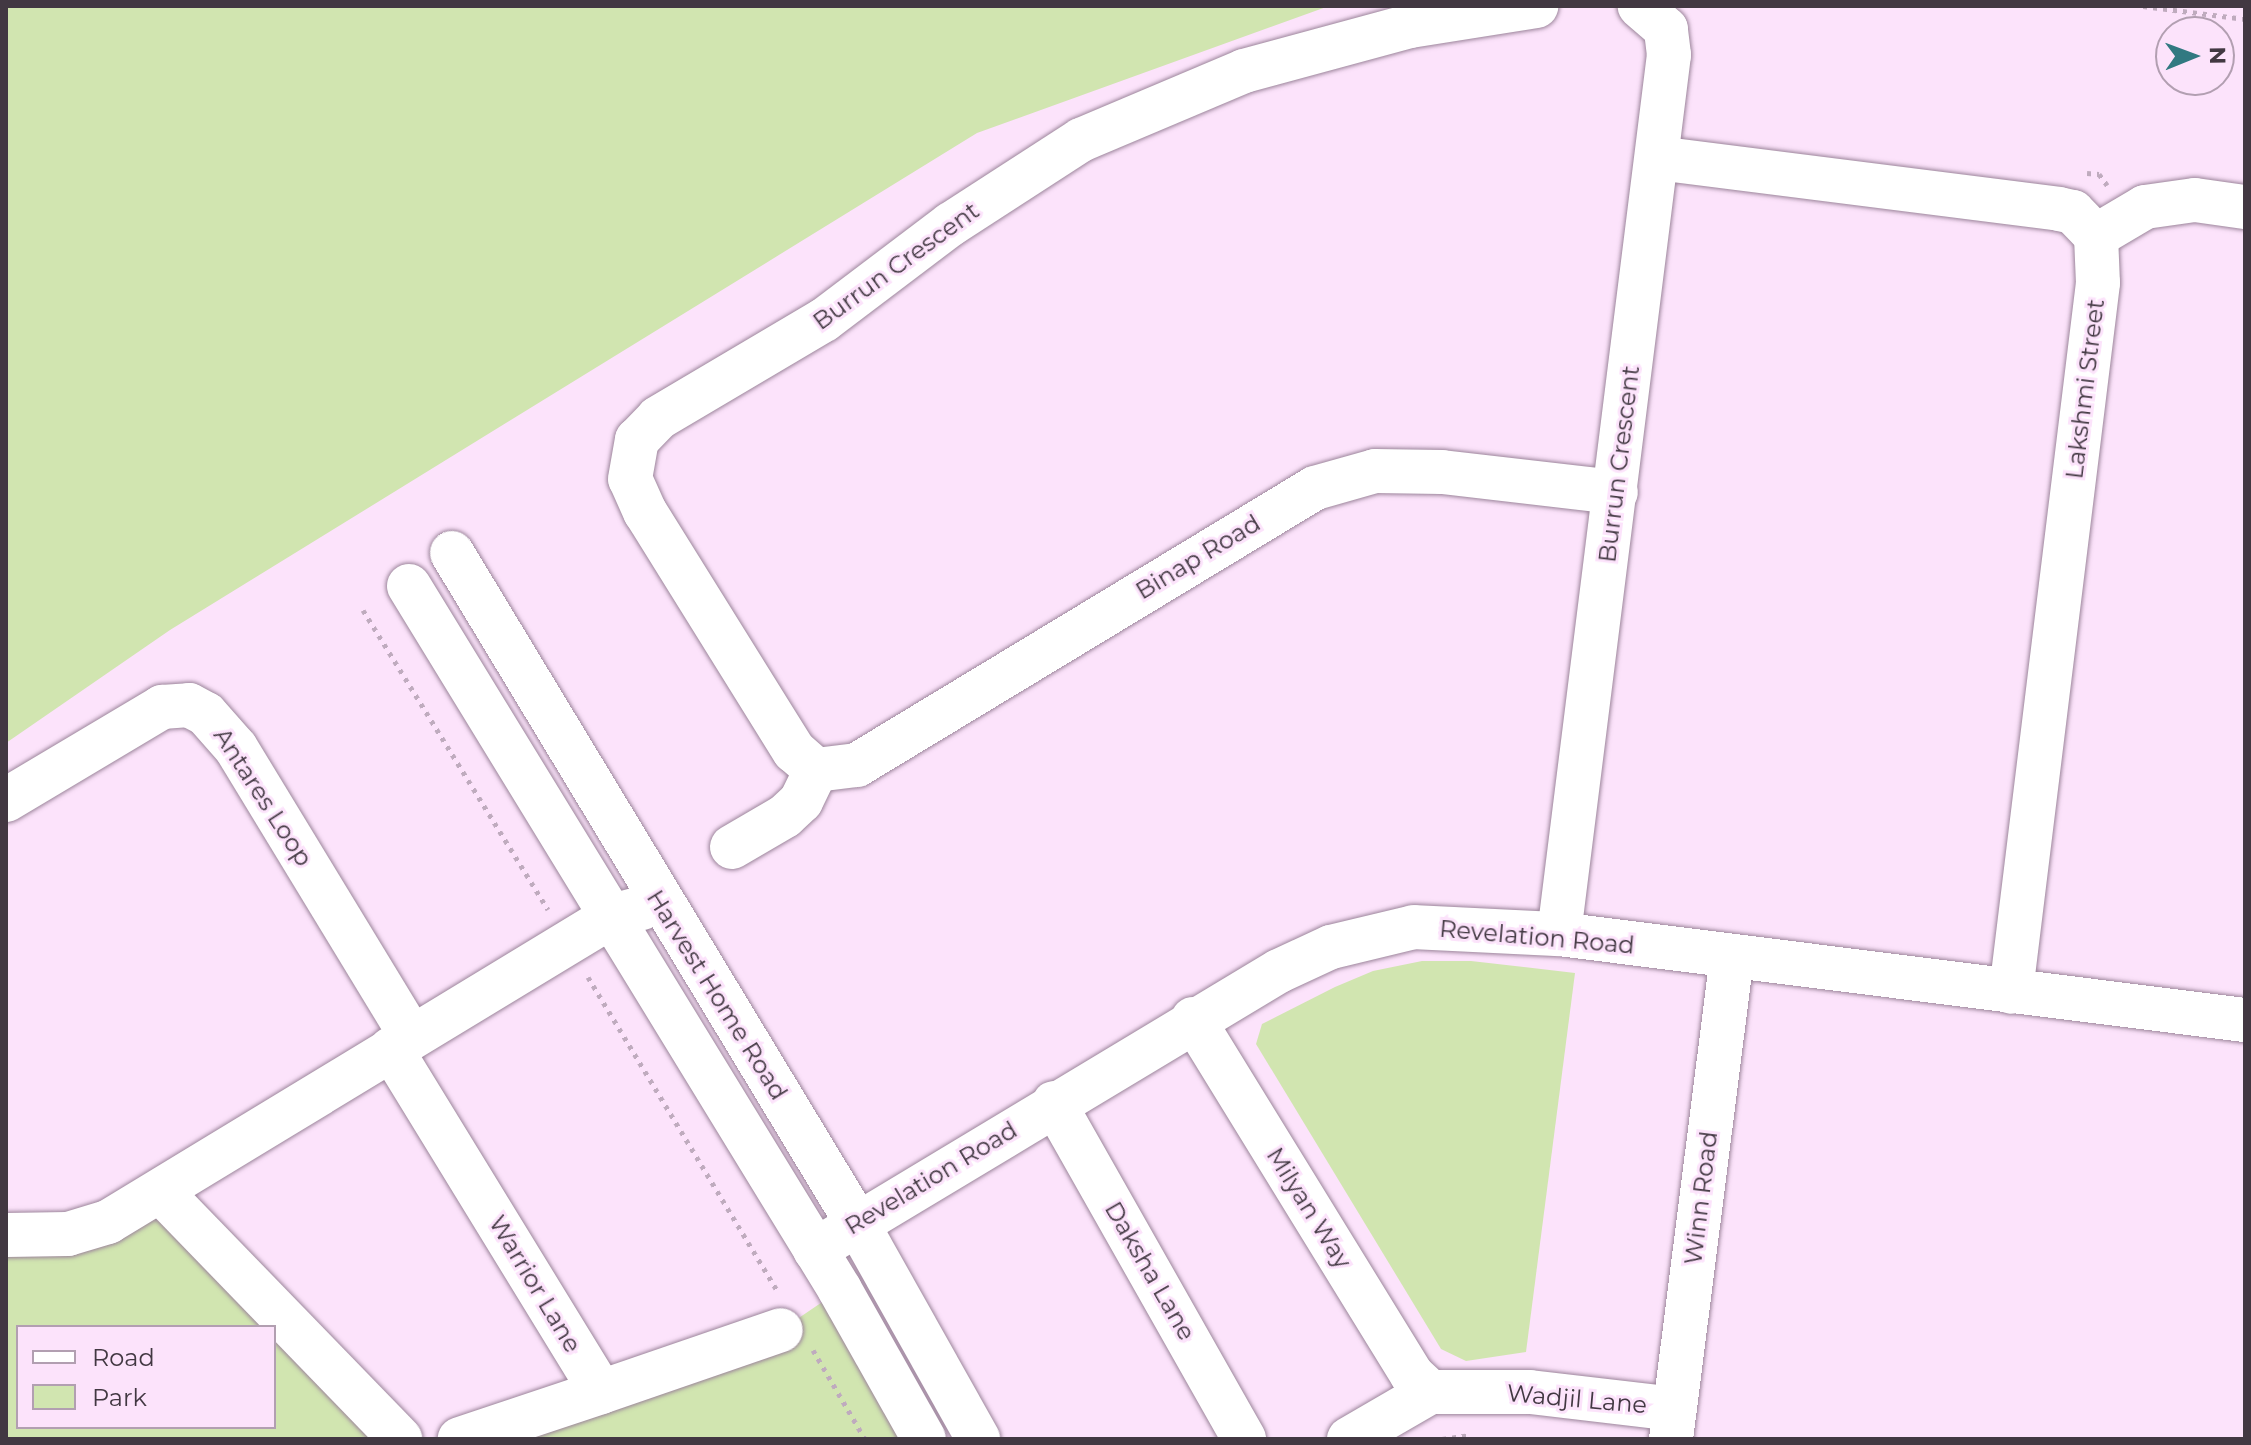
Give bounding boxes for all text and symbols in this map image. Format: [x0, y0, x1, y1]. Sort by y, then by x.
north arrow [2155, 16, 2235, 96]
text: N [2204, 46, 2231, 65]
street label: Burrun Crescent [807, 196, 985, 336]
street label: Lakshmi Street [2060, 297, 2110, 481]
street label: Burrun Crescent [1593, 364, 1645, 564]
street label: Binap Road [1130, 509, 1266, 605]
street label: Antares Loop [208, 722, 318, 872]
street label: Harvest Home Road [641, 885, 793, 1105]
street label: Revelation Road [1438, 914, 1636, 960]
street label: Revelation Road [840, 1115, 1022, 1241]
street label: Winn Road [1679, 1130, 1723, 1266]
street label: Milyan Way [1260, 1142, 1358, 1274]
street label: Daksha Lane [1099, 1197, 1201, 1345]
street label: Warrior Lane [483, 1210, 587, 1358]
legend [16, 1325, 276, 1429]
text: Road [92, 1343, 155, 1372]
street label: Wadjil Lane [1506, 1379, 1648, 1419]
text: Park [92, 1383, 147, 1412]

